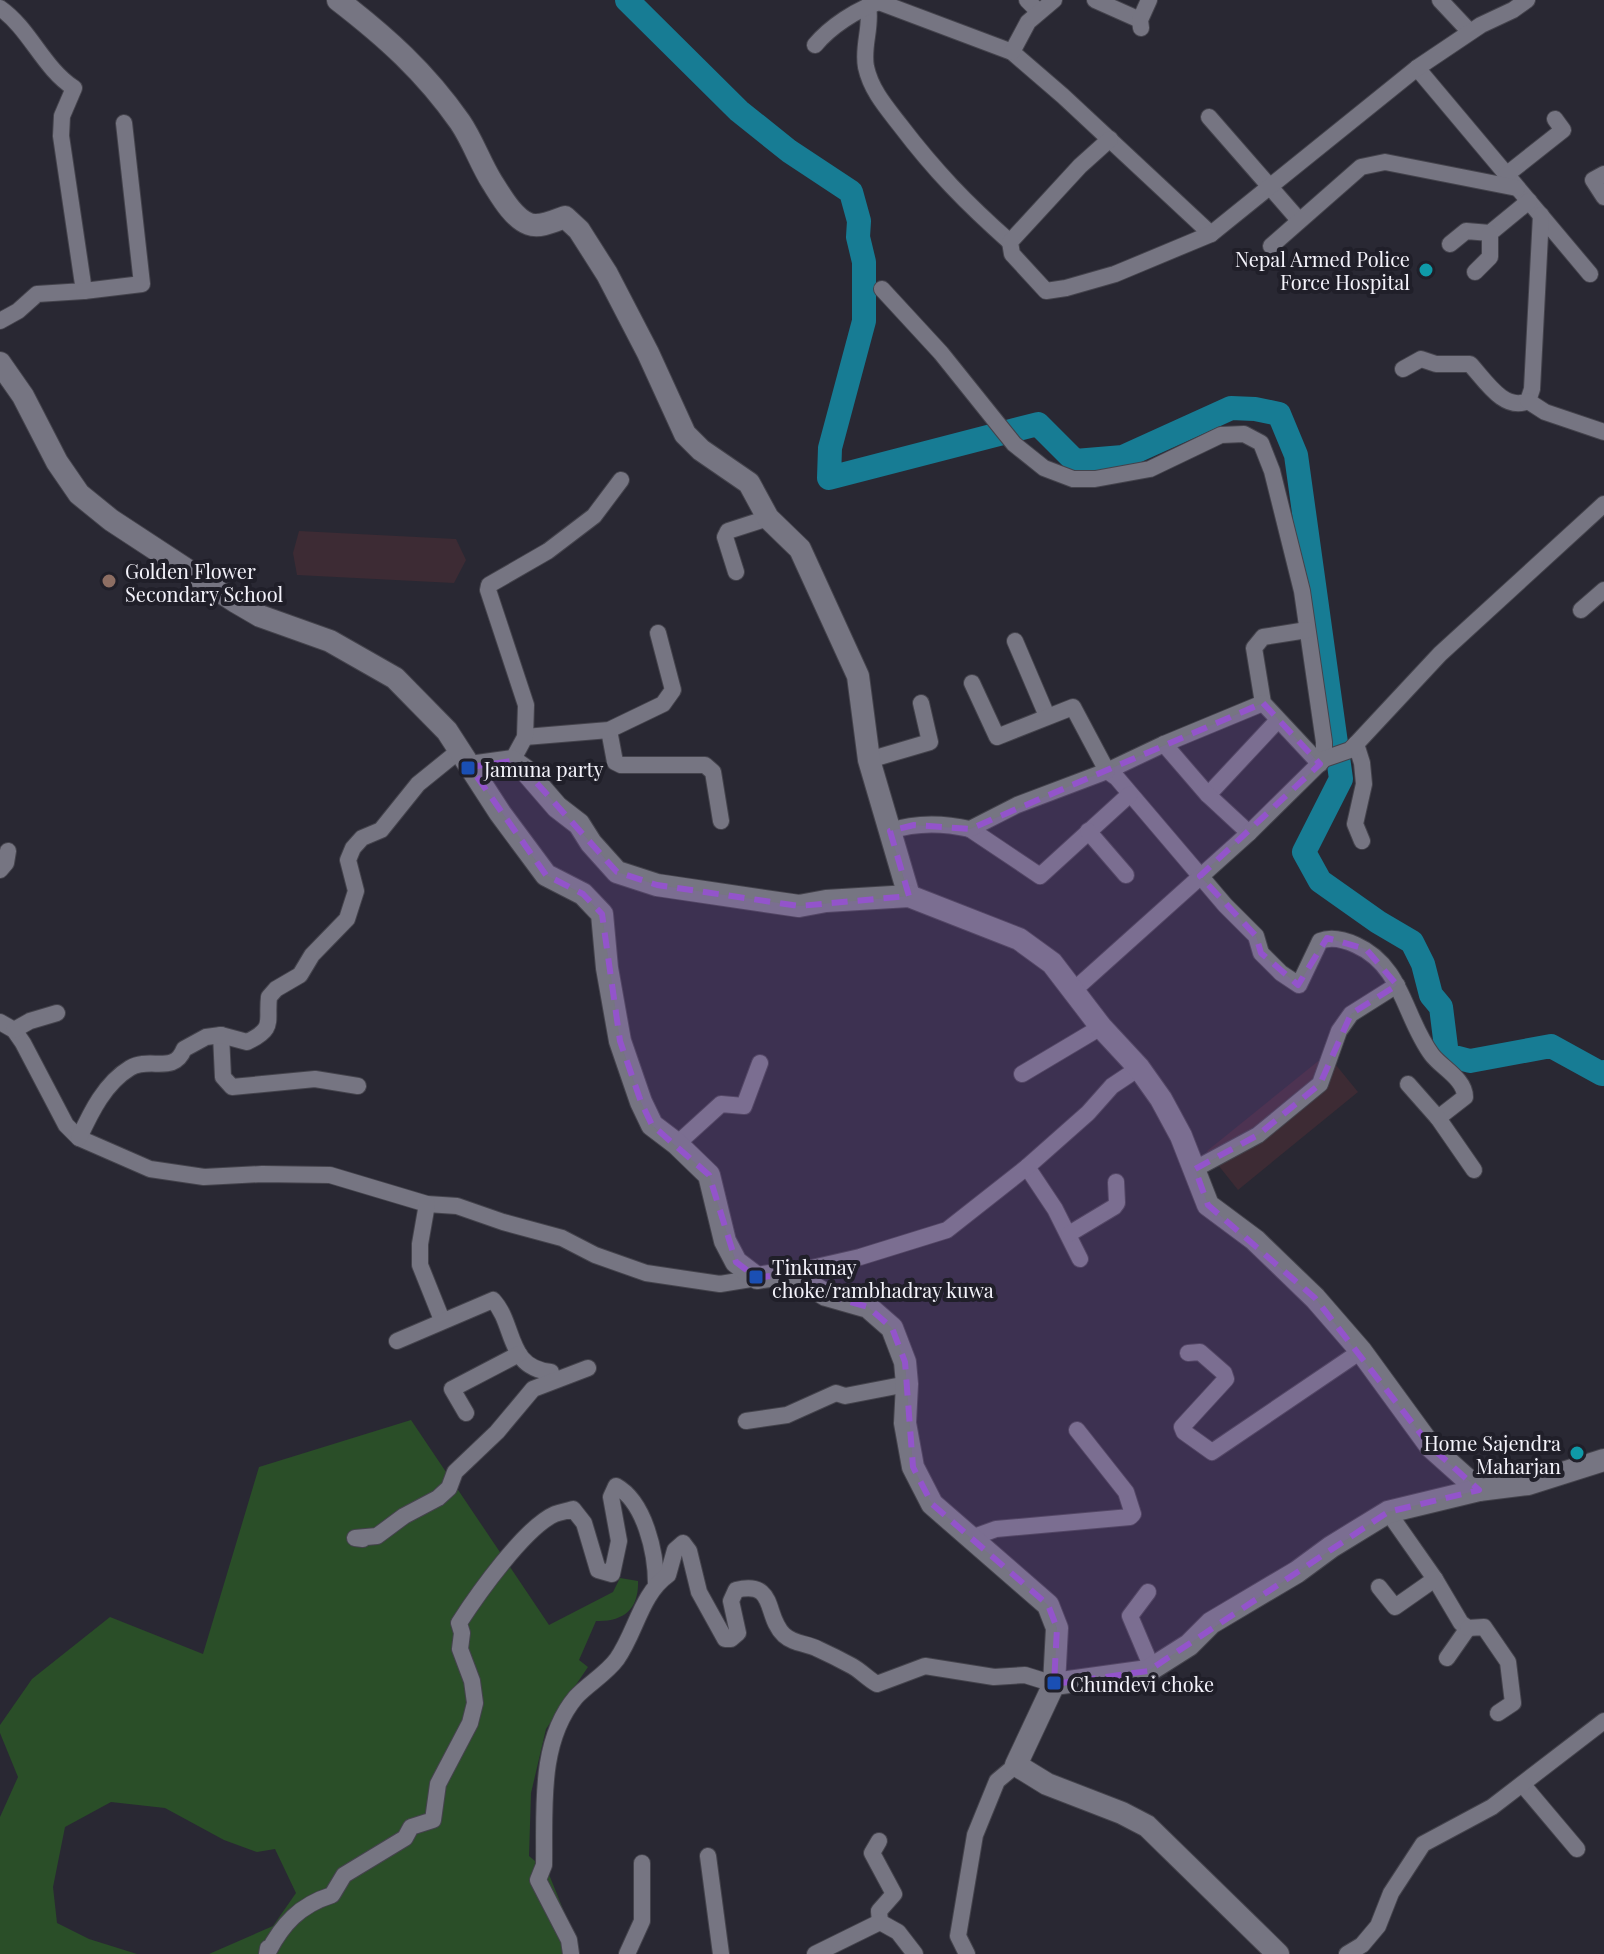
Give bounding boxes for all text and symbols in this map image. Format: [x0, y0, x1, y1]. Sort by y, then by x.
place label: Nepal Armed Police Force Hospital [1235, 245, 1410, 295]
marker: Nepal Armed Police Force Hospital [1417, 261, 1435, 279]
place label: Golden Flower Secondary School [125, 557, 284, 607]
marker: Golden Flower Secondary School [100, 572, 118, 590]
place label: Jamuna party [483, 755, 604, 782]
marker: Jamuna party [459, 759, 477, 777]
place label: Tinkunay choke/rambhadray kuwa [772, 1253, 994, 1303]
marker: Tinkunay choke/rambhadray kuwa [747, 1268, 765, 1286]
place label: Home Sajendra Maharjan [1424, 1429, 1561, 1479]
marker: Home Sajendra Maharjan [1568, 1444, 1586, 1462]
place label: Chundevi choke [1070, 1670, 1214, 1697]
marker: Chundevi choke [1045, 1674, 1063, 1692]

